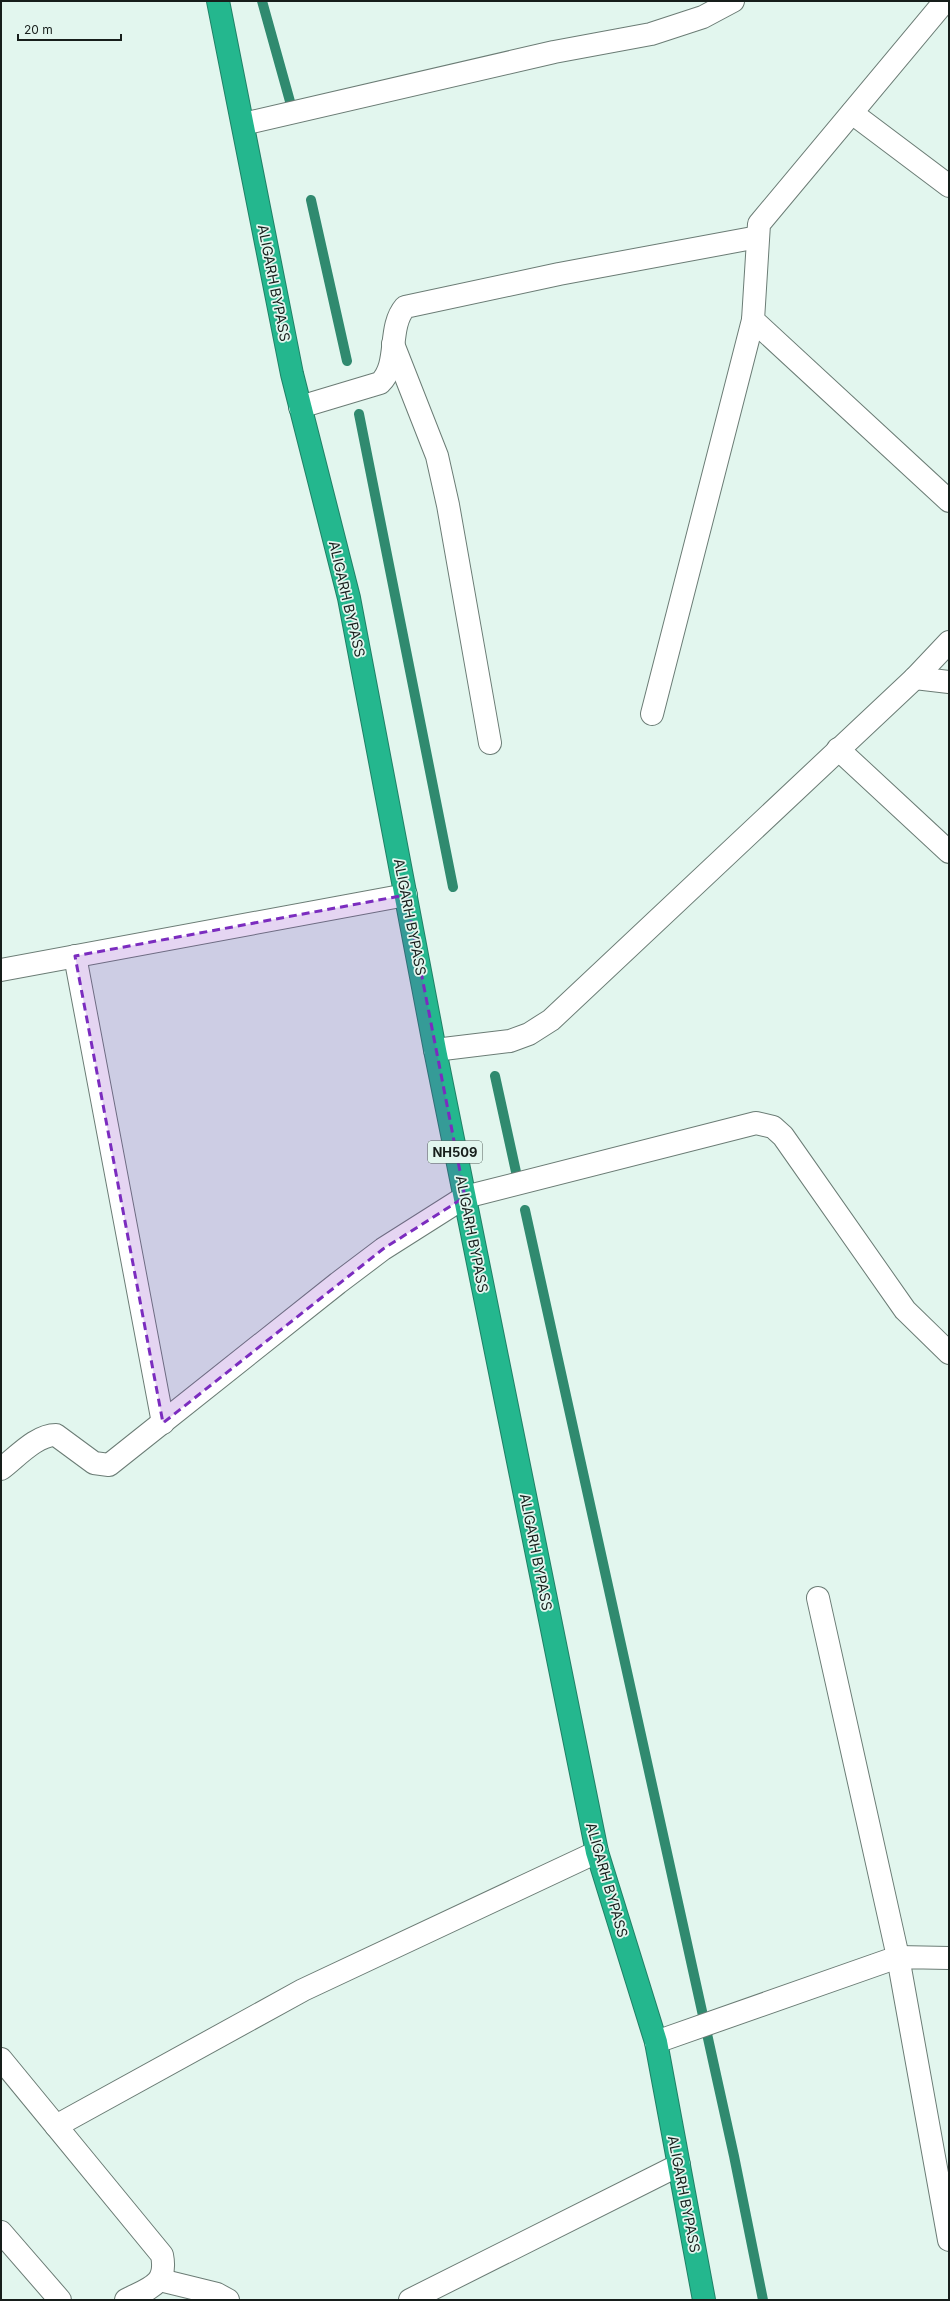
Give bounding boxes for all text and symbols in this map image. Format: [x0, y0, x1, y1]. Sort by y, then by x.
scale bar [18, 16, 121, 42]
text: 20 m [24, 22, 53, 37]
street label: ALIGARH BYPASS [255, 223, 294, 343]
street label: ALIGARH BYPASS [326, 539, 369, 659]
street label: ALIGARH BYPASS [391, 857, 430, 977]
road number: NH509 [428, 1141, 482, 1163]
street label: ALIGARH BYPASS [453, 1174, 492, 1294]
street label: ALIGARH BYPASS [517, 1492, 556, 1612]
street label: ALIGARH BYPASS [583, 1820, 632, 1939]
street label: ALIGARH BYPASS [665, 2134, 704, 2254]

